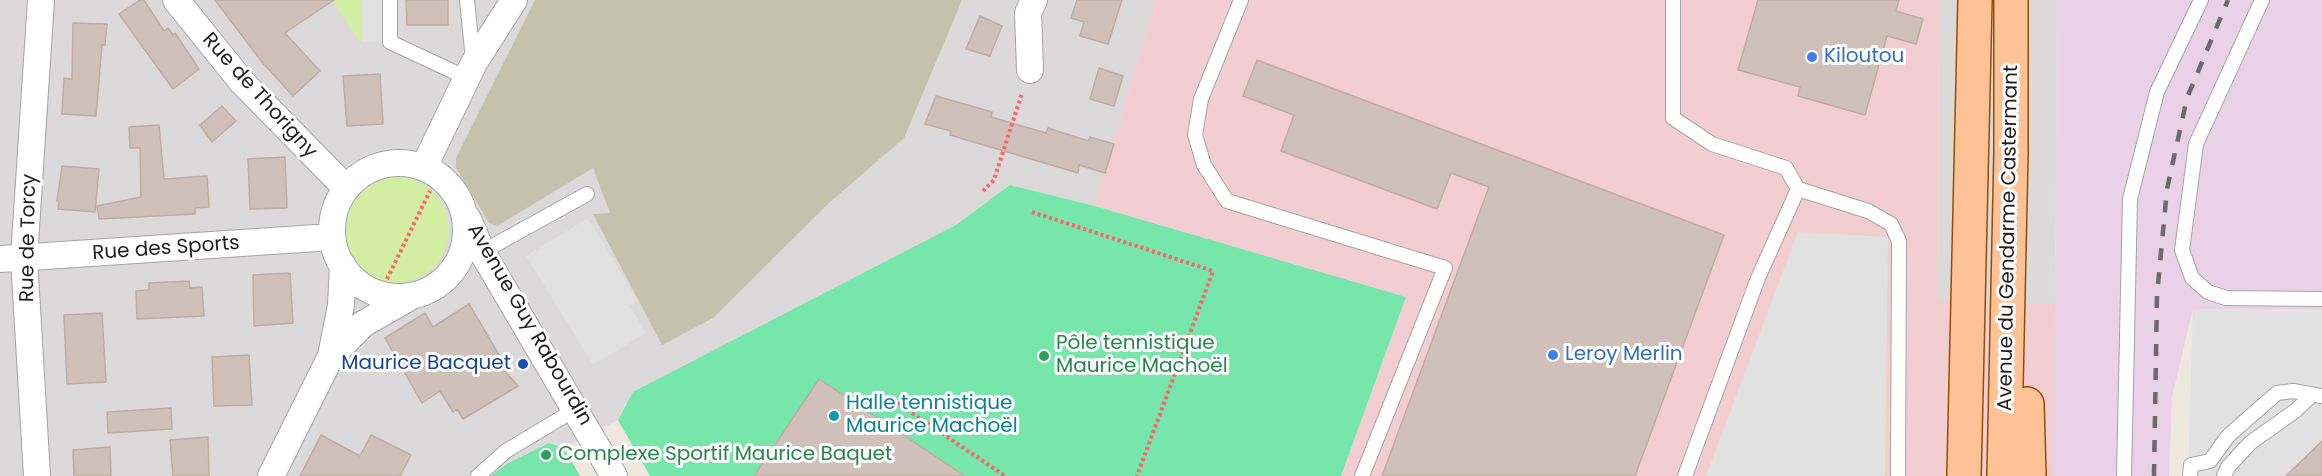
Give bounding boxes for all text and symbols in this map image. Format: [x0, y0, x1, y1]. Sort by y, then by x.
street label: Rue de Thorigny [196, 28, 322, 164]
place label: Kiloutou [1824, 45, 1904, 69]
marker: Kiloutou [1805, 50, 1819, 64]
street label: Avenue du Gendarme Castermant [1994, 65, 2024, 411]
street label: Rue de Torcy [16, 174, 42, 302]
street label: Avenue Guy Rabourdin [461, 220, 597, 430]
street label: Rue des Sports [92, 232, 240, 266]
place label: Pôle tennistique Maurice Machoël [1056, 332, 1228, 379]
place label: Leroy Merlin [1565, 343, 1683, 367]
marker: Leroy Merlin [1546, 348, 1560, 362]
marker: Pôle tennistique Maurice Machoël [1037, 349, 1051, 363]
place label: Maurice Bacquet [341, 352, 511, 376]
marker: Maurice Bacquet [516, 357, 530, 371]
place label: Halle tennistique Maurice Machoël [846, 392, 1018, 439]
marker: Halle tennistique Maurice Machoël [827, 409, 841, 423]
place label: Complexe Sportif Maurice Baquet [558, 443, 892, 467]
marker: Complexe Sportif Maurice Baquet [539, 448, 553, 462]

